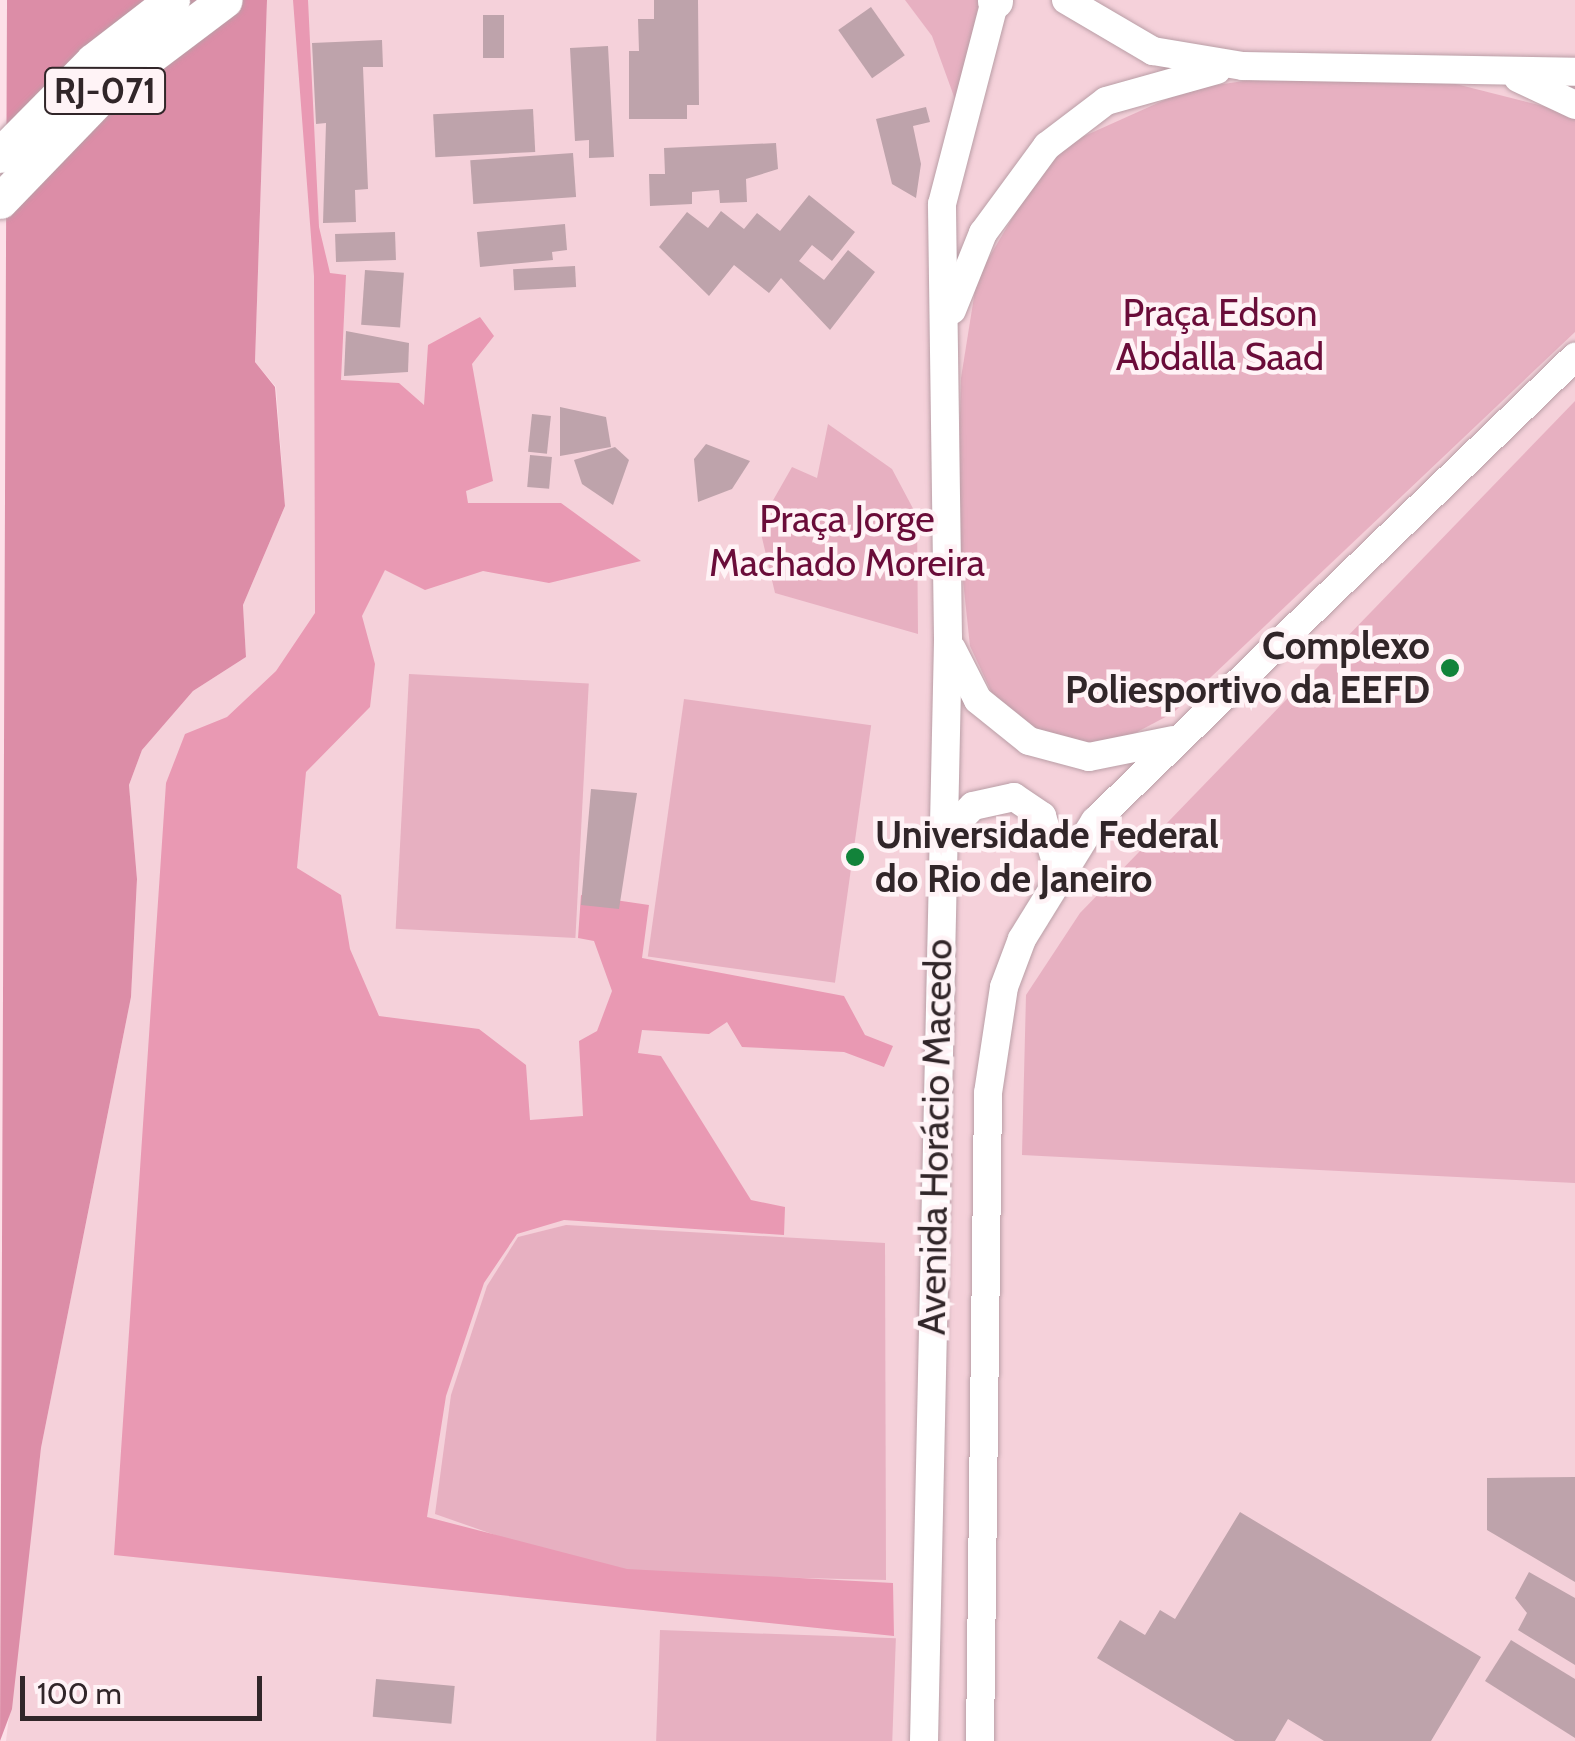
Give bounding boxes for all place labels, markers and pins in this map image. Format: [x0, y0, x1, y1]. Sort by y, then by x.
place label: Complexo Poliesportivo da EEFD [1065, 623, 1430, 712]
marker: Complexo Poliesportivo da EEFD [1439, 657, 1461, 679]
place label: Universidade Federal do Rio de Janeiro [875, 812, 1219, 902]
marker: Universidade Federal do Rio de Janeiro [844, 846, 866, 868]

